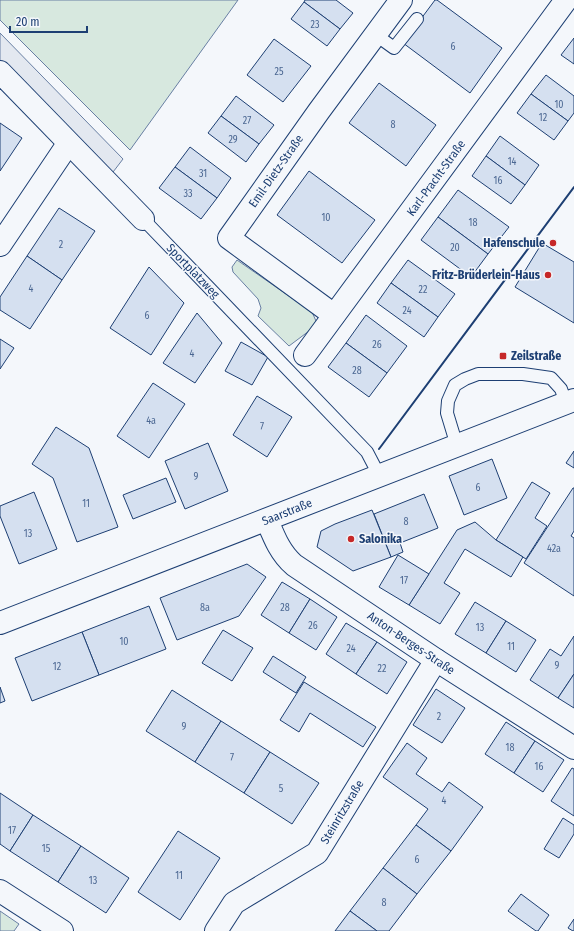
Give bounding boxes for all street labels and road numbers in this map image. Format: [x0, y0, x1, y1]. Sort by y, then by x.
street label: Emil-Dietz-Straße [246, 132, 306, 210]
street label: Karl-Pracht-Straße [404, 137, 468, 219]
street label: Sportplatzweg [164, 241, 223, 301]
street label: Saarstraße [260, 496, 314, 528]
street label: Anton-Berges-Straße [365, 609, 457, 677]
street label: Steinritzstraße [317, 778, 367, 846]

